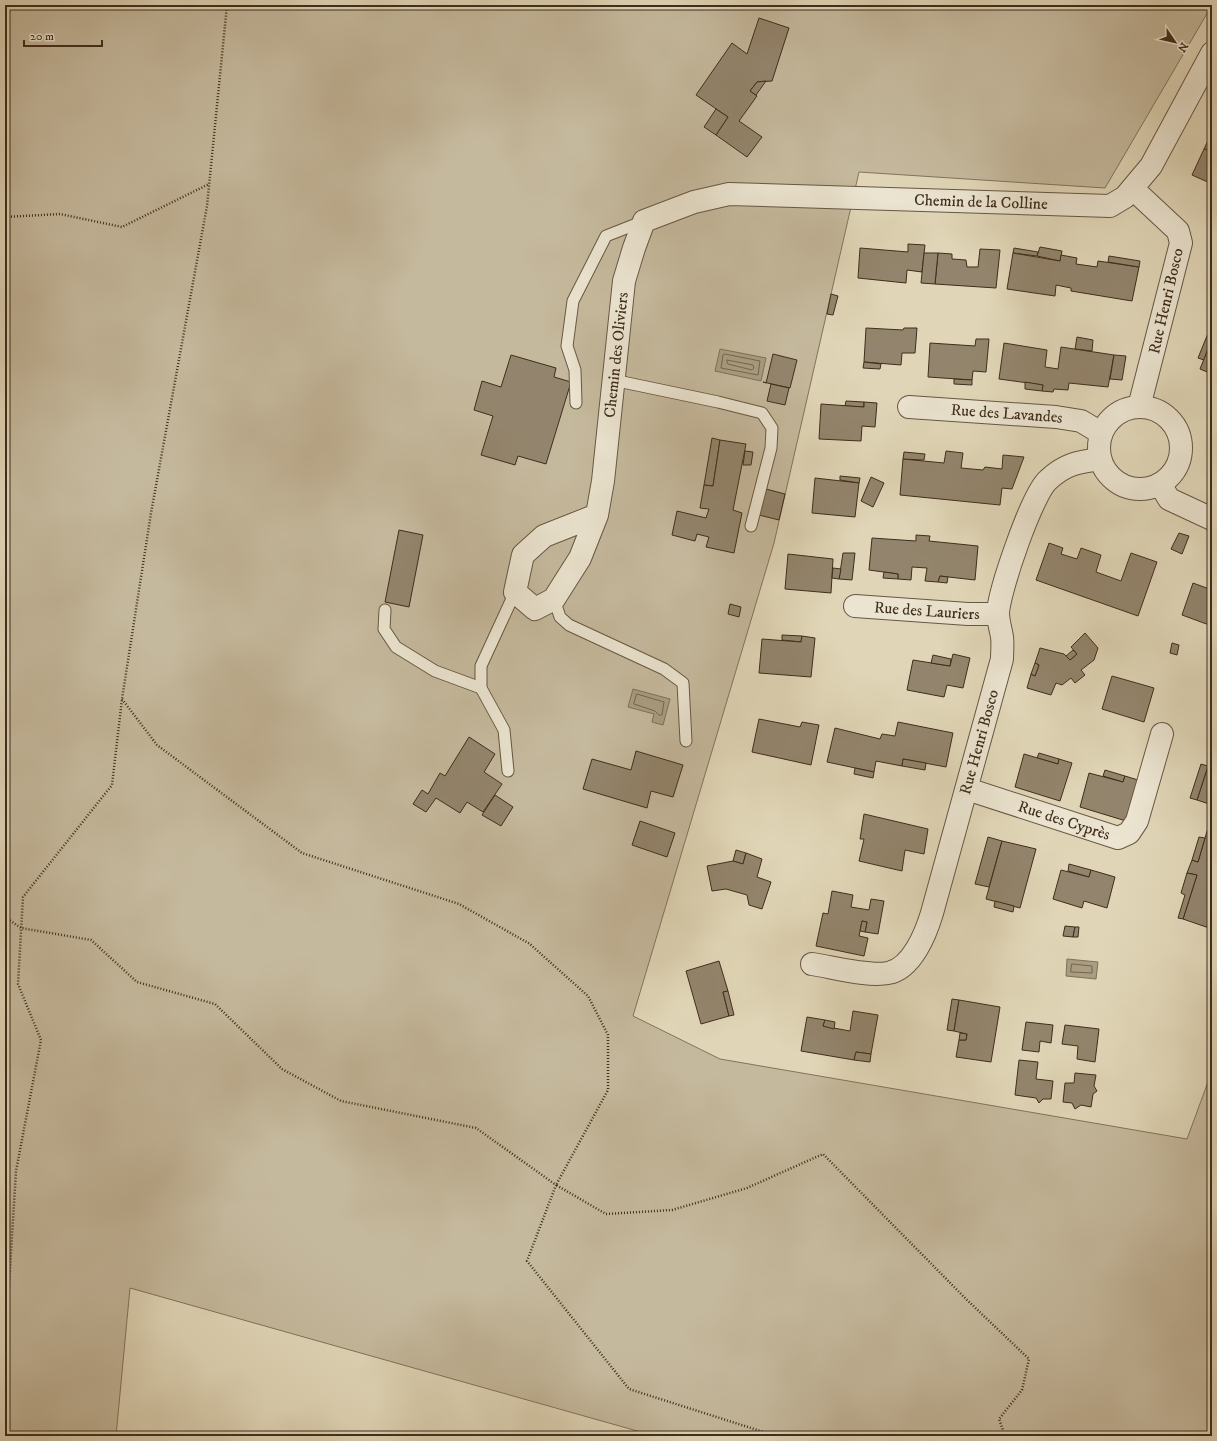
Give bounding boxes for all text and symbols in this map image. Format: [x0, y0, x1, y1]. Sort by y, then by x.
scale bar [24, 22, 102, 48]
north arrow [1155, 22, 1195, 62]
text: 20 m [30, 29, 54, 44]
text: N [1174, 39, 1191, 55]
street label: Chemin de la Colline [914, 190, 1048, 214]
street label: Rue Henri Bosco [1144, 246, 1188, 356]
street label: Chemin des Oliviers [600, 291, 633, 419]
street label: Rue des Lavandes [950, 400, 1064, 428]
street label: Rue des Lauriers [873, 597, 980, 624]
street label: Rue Henri Bosco [955, 687, 1003, 797]
street label: Rue des Cyprès [1015, 796, 1113, 845]

